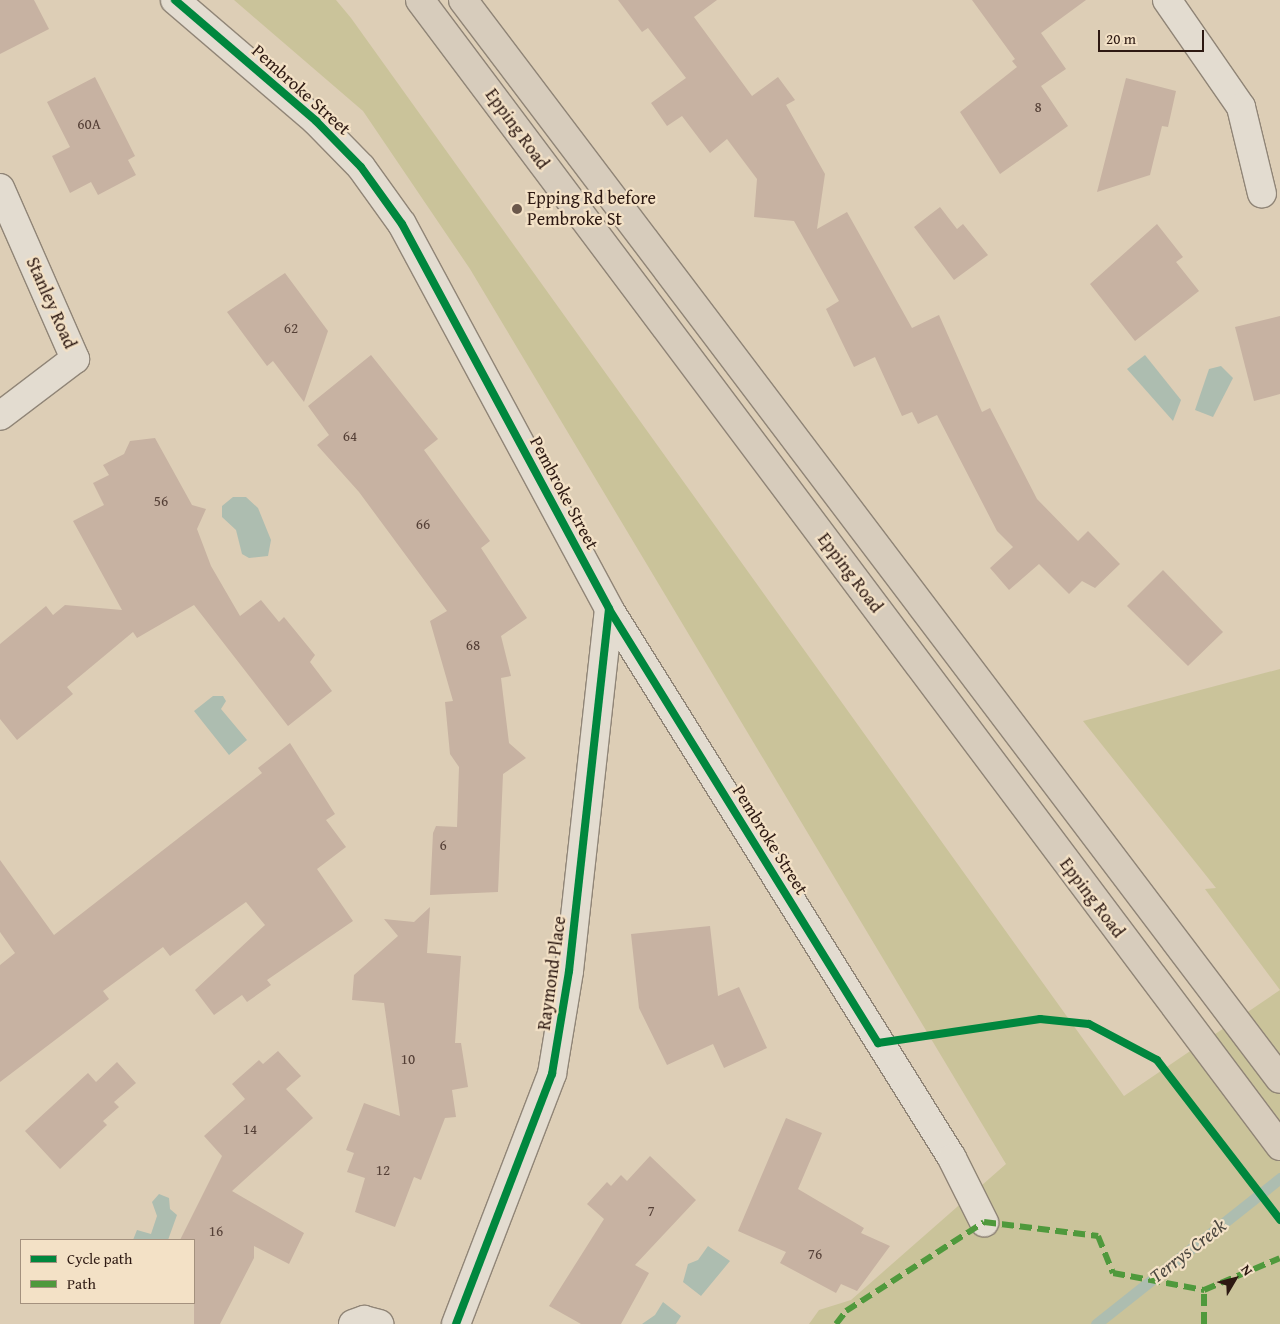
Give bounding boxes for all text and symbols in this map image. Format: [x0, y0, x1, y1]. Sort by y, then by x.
scale bar [1100, 20, 1206, 52]
text: 20 m [1106, 28, 1136, 49]
street label: Pembroke Street [247, 40, 355, 140]
street label: Epping Road [481, 85, 553, 173]
house number: 8 [1034, 98, 1042, 116]
house number: 60A [77, 115, 101, 133]
place label: Epping Rd before Pembroke St [527, 188, 656, 230]
marker: Epping Rd before Pembroke St [511, 203, 523, 215]
street label: Stanley Road [21, 254, 81, 352]
house number: 62 [284, 319, 298, 337]
house number: 64 [343, 427, 357, 445]
street label: Pembroke Street [525, 433, 603, 553]
house number: 56 [154, 492, 168, 510]
house number: 66 [416, 515, 430, 533]
street label: Epping Road [813, 529, 887, 617]
house number: 68 [466, 636, 480, 654]
street label: Pembroke Street [728, 781, 812, 899]
house number: 6 [439, 836, 447, 854]
street label: Epping Road [1055, 854, 1129, 942]
street label: Raymond Place [533, 915, 571, 1031]
house number: 10 [401, 1050, 415, 1068]
house number: 14 [243, 1120, 257, 1138]
house number: 12 [376, 1161, 390, 1179]
house number: 7 [647, 1202, 655, 1220]
water label: Terrys Creek [1145, 1214, 1231, 1288]
house number: 16 [209, 1222, 223, 1240]
legend [20, 1239, 195, 1304]
house number: 76 [808, 1245, 822, 1263]
text: Cycle path [67, 1248, 133, 1269]
north arrow [1210, 1254, 1260, 1304]
text: N [1236, 1260, 1258, 1280]
text: Path [67, 1273, 96, 1294]

